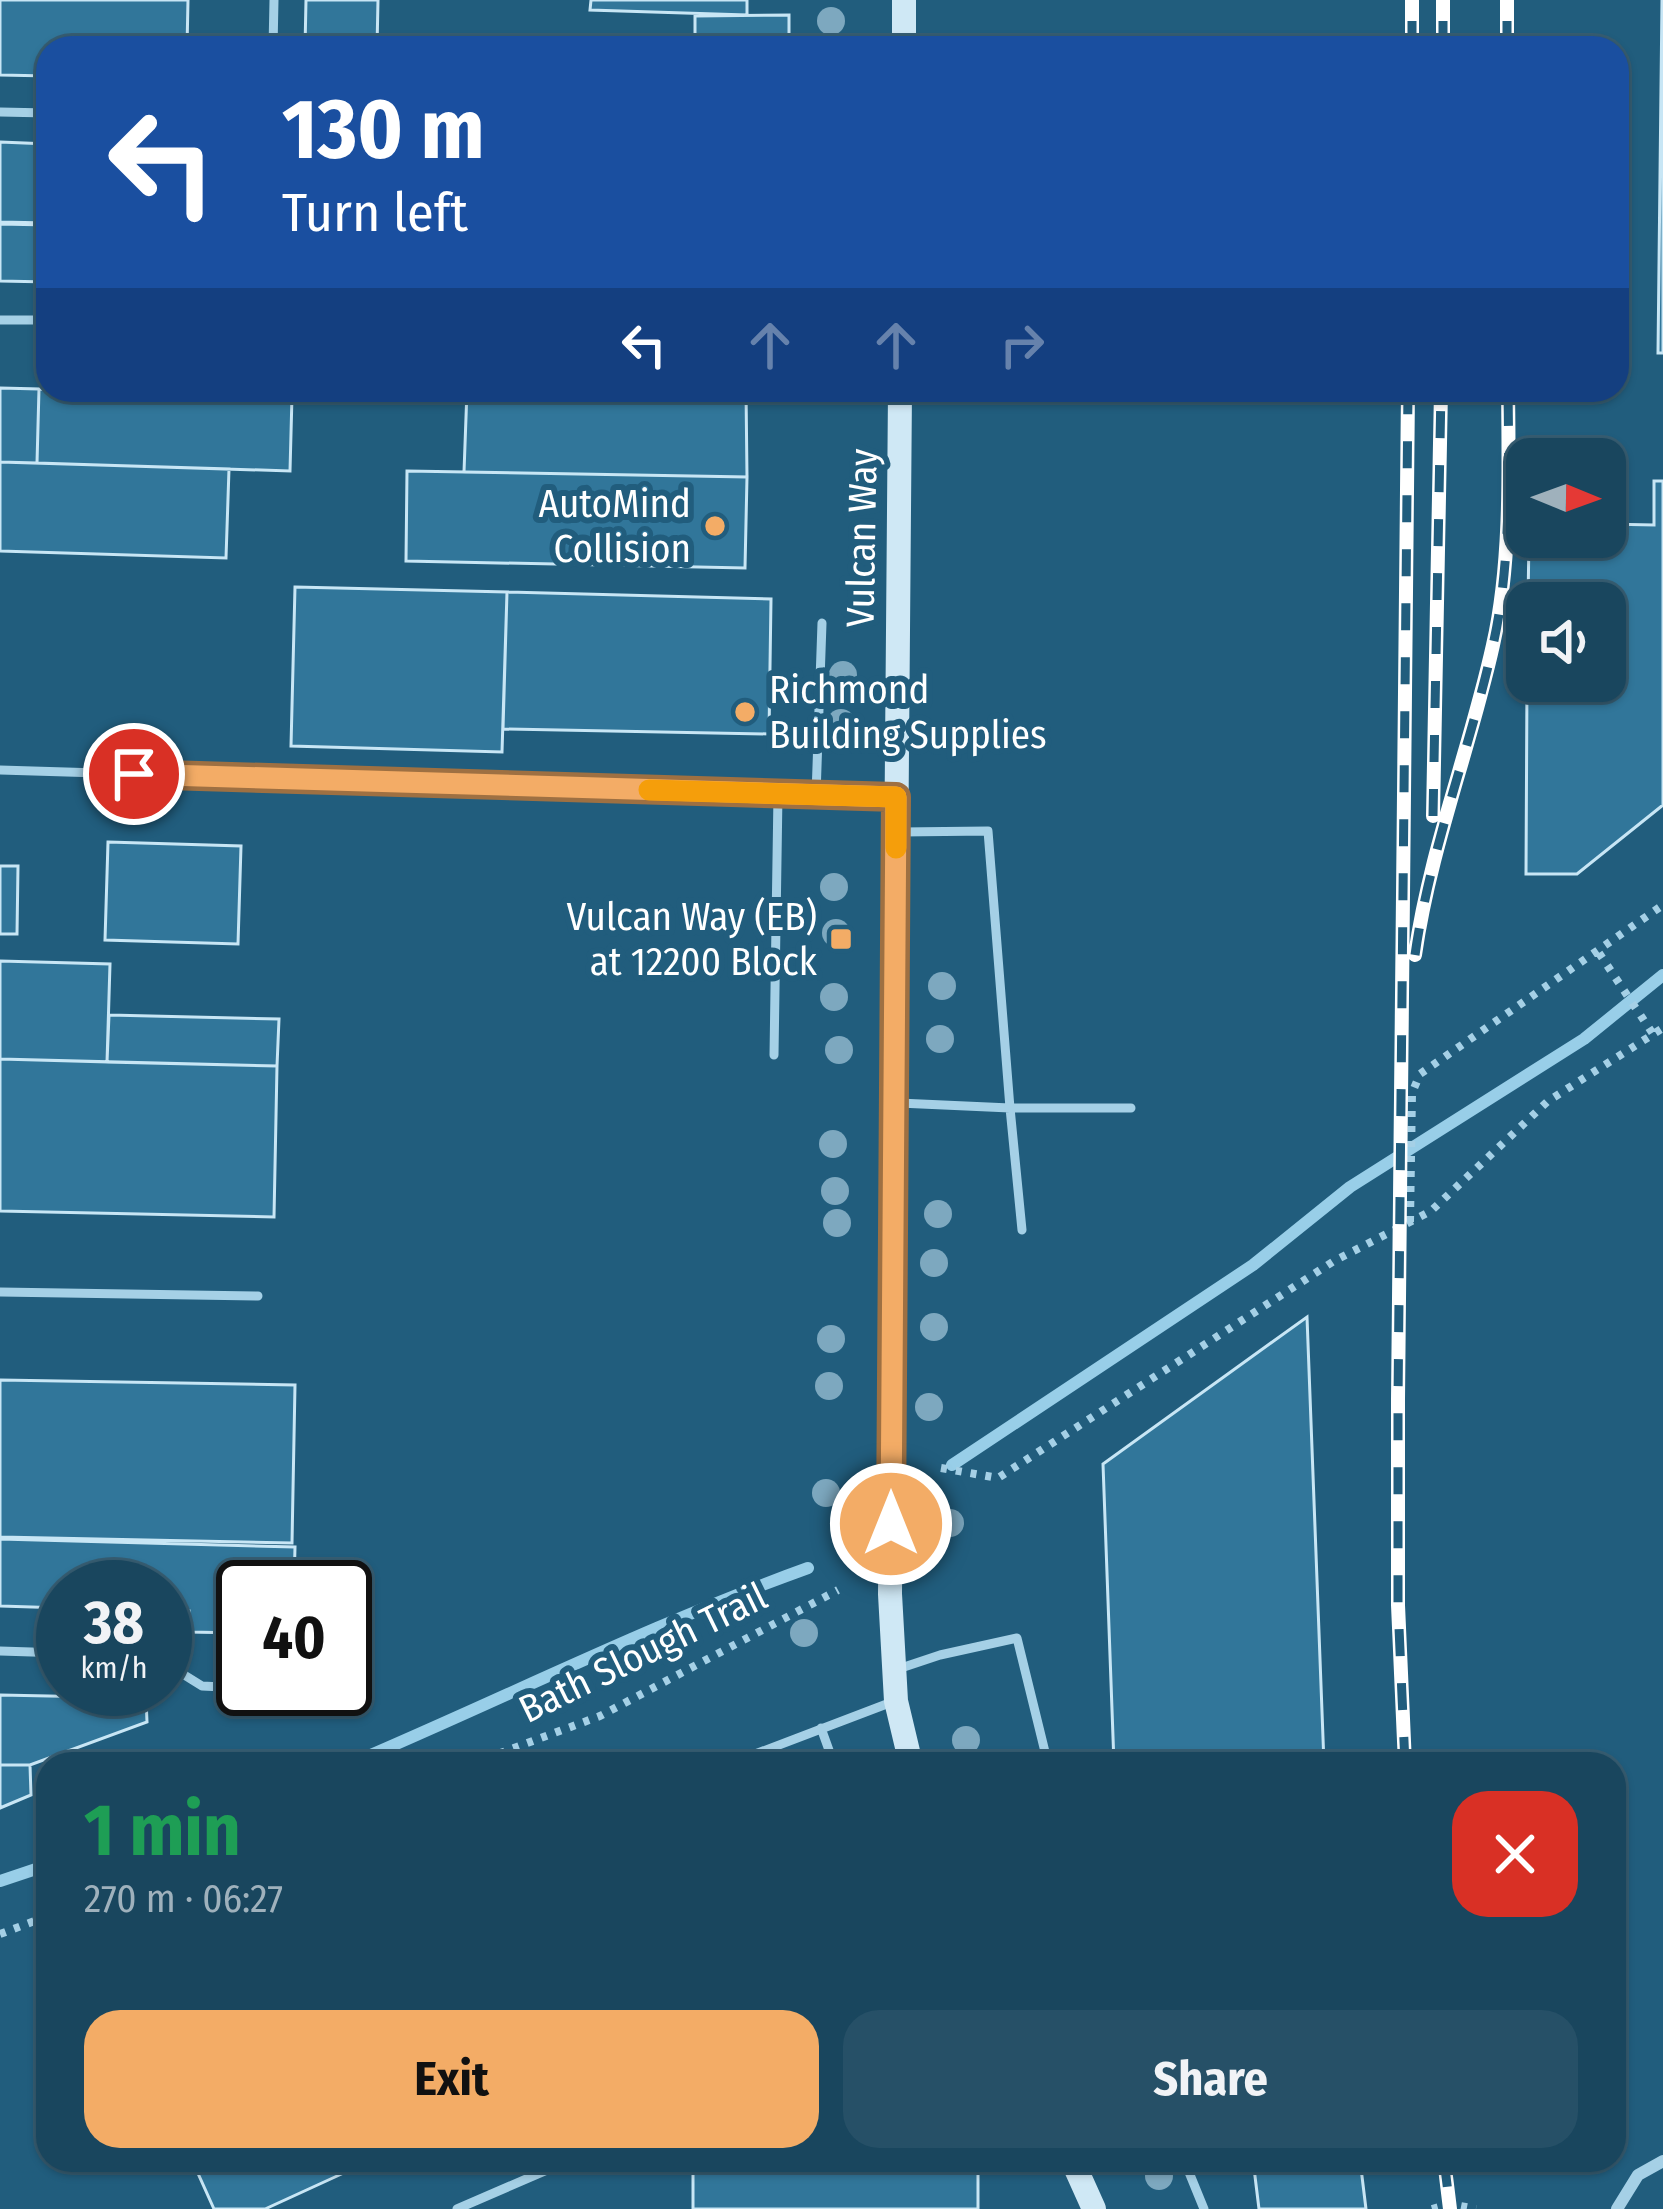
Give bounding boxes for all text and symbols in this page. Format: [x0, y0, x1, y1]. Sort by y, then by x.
text: 130 m [282, 79, 485, 180]
icon: left [84, 84, 240, 240]
text: Turn left [282, 181, 468, 245]
icon: left [611, 312, 677, 378]
icon: ahead [737, 312, 803, 378]
icon: ahead [863, 312, 929, 378]
icon: right [989, 312, 1055, 378]
north arrow [1506, 438, 1626, 558]
map controls [1506, 438, 1626, 702]
street label: Vulcan Way [837, 448, 887, 628]
place label: AutoMind Collision [538, 481, 691, 572]
marker: AutoMind Collision [702, 513, 728, 539]
button: sound [1506, 582, 1626, 702]
place label: Richmond Building Supplies [769, 667, 1047, 758]
marker: Richmond Building Supplies [732, 699, 758, 725]
pin [83, 723, 185, 825]
icon: arrive [101, 741, 167, 807]
place label: Vulcan Way (EB) at 12200 Block [567, 894, 818, 985]
marker: Vulcan Way (EB) at 12200 Block [828, 926, 854, 952]
position arrow [828, 1461, 954, 1587]
speed limit sign: 40 [216, 1560, 372, 1716]
street label: Bath Slough Trail [512, 1573, 774, 1733]
text: 38 [84, 1587, 144, 1659]
text: km/h [81, 1650, 147, 1686]
text: 1 min [84, 1788, 241, 1874]
button: close [1452, 1791, 1578, 1917]
text: 270 m · 06:27 [84, 1876, 283, 1922]
button: Exit [84, 2010, 819, 2148]
button: Share [843, 2010, 1578, 2148]

